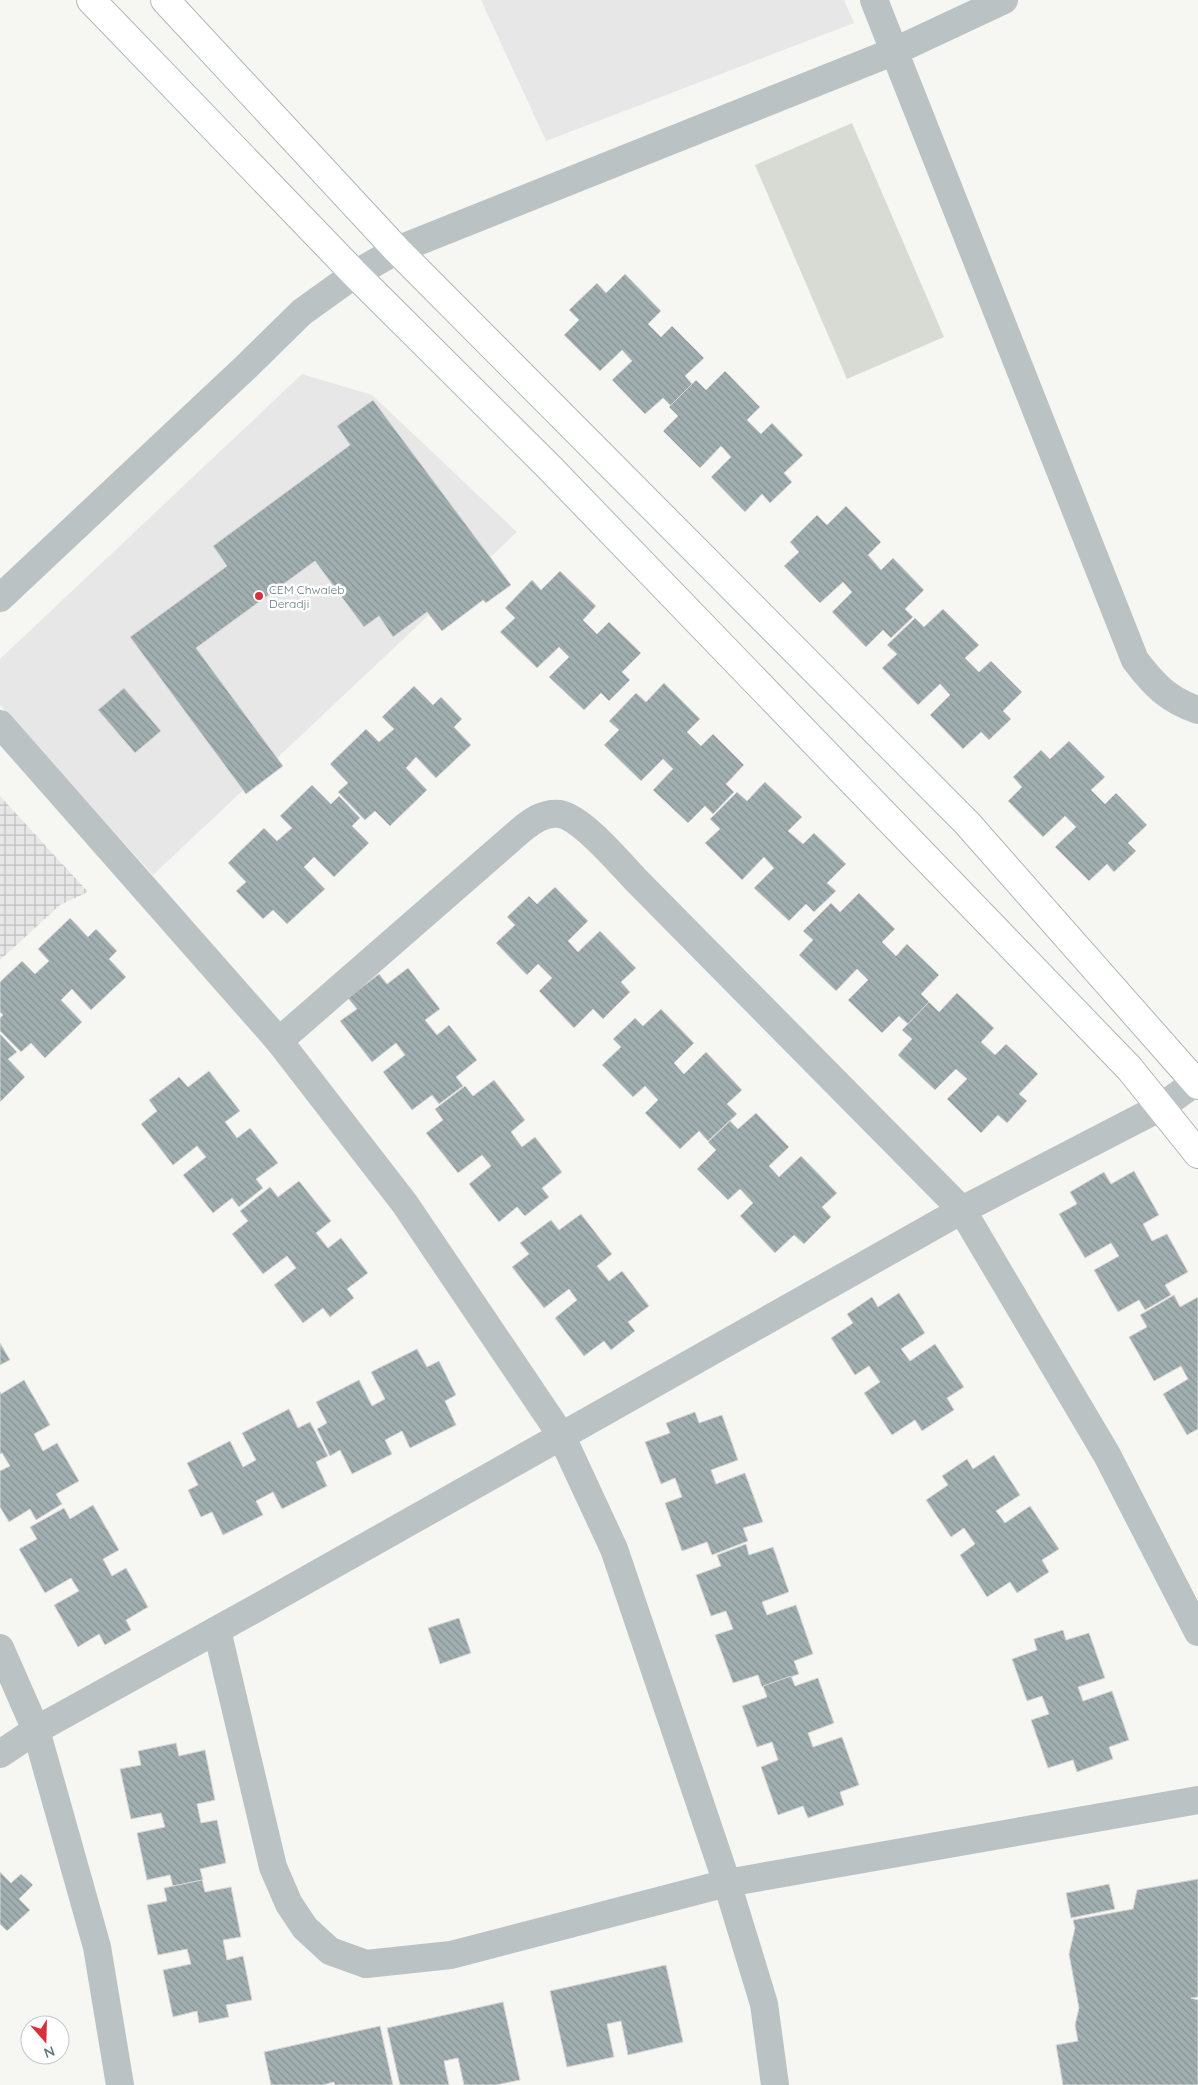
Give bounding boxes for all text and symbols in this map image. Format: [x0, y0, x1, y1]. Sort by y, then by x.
place label: CEM Chwaleb Deradji [269, 582, 345, 611]
marker: CEM Chwaleb Deradji [253, 590, 265, 602]
north arrow [20, 2015, 70, 2065]
text: N [42, 2042, 57, 2062]

